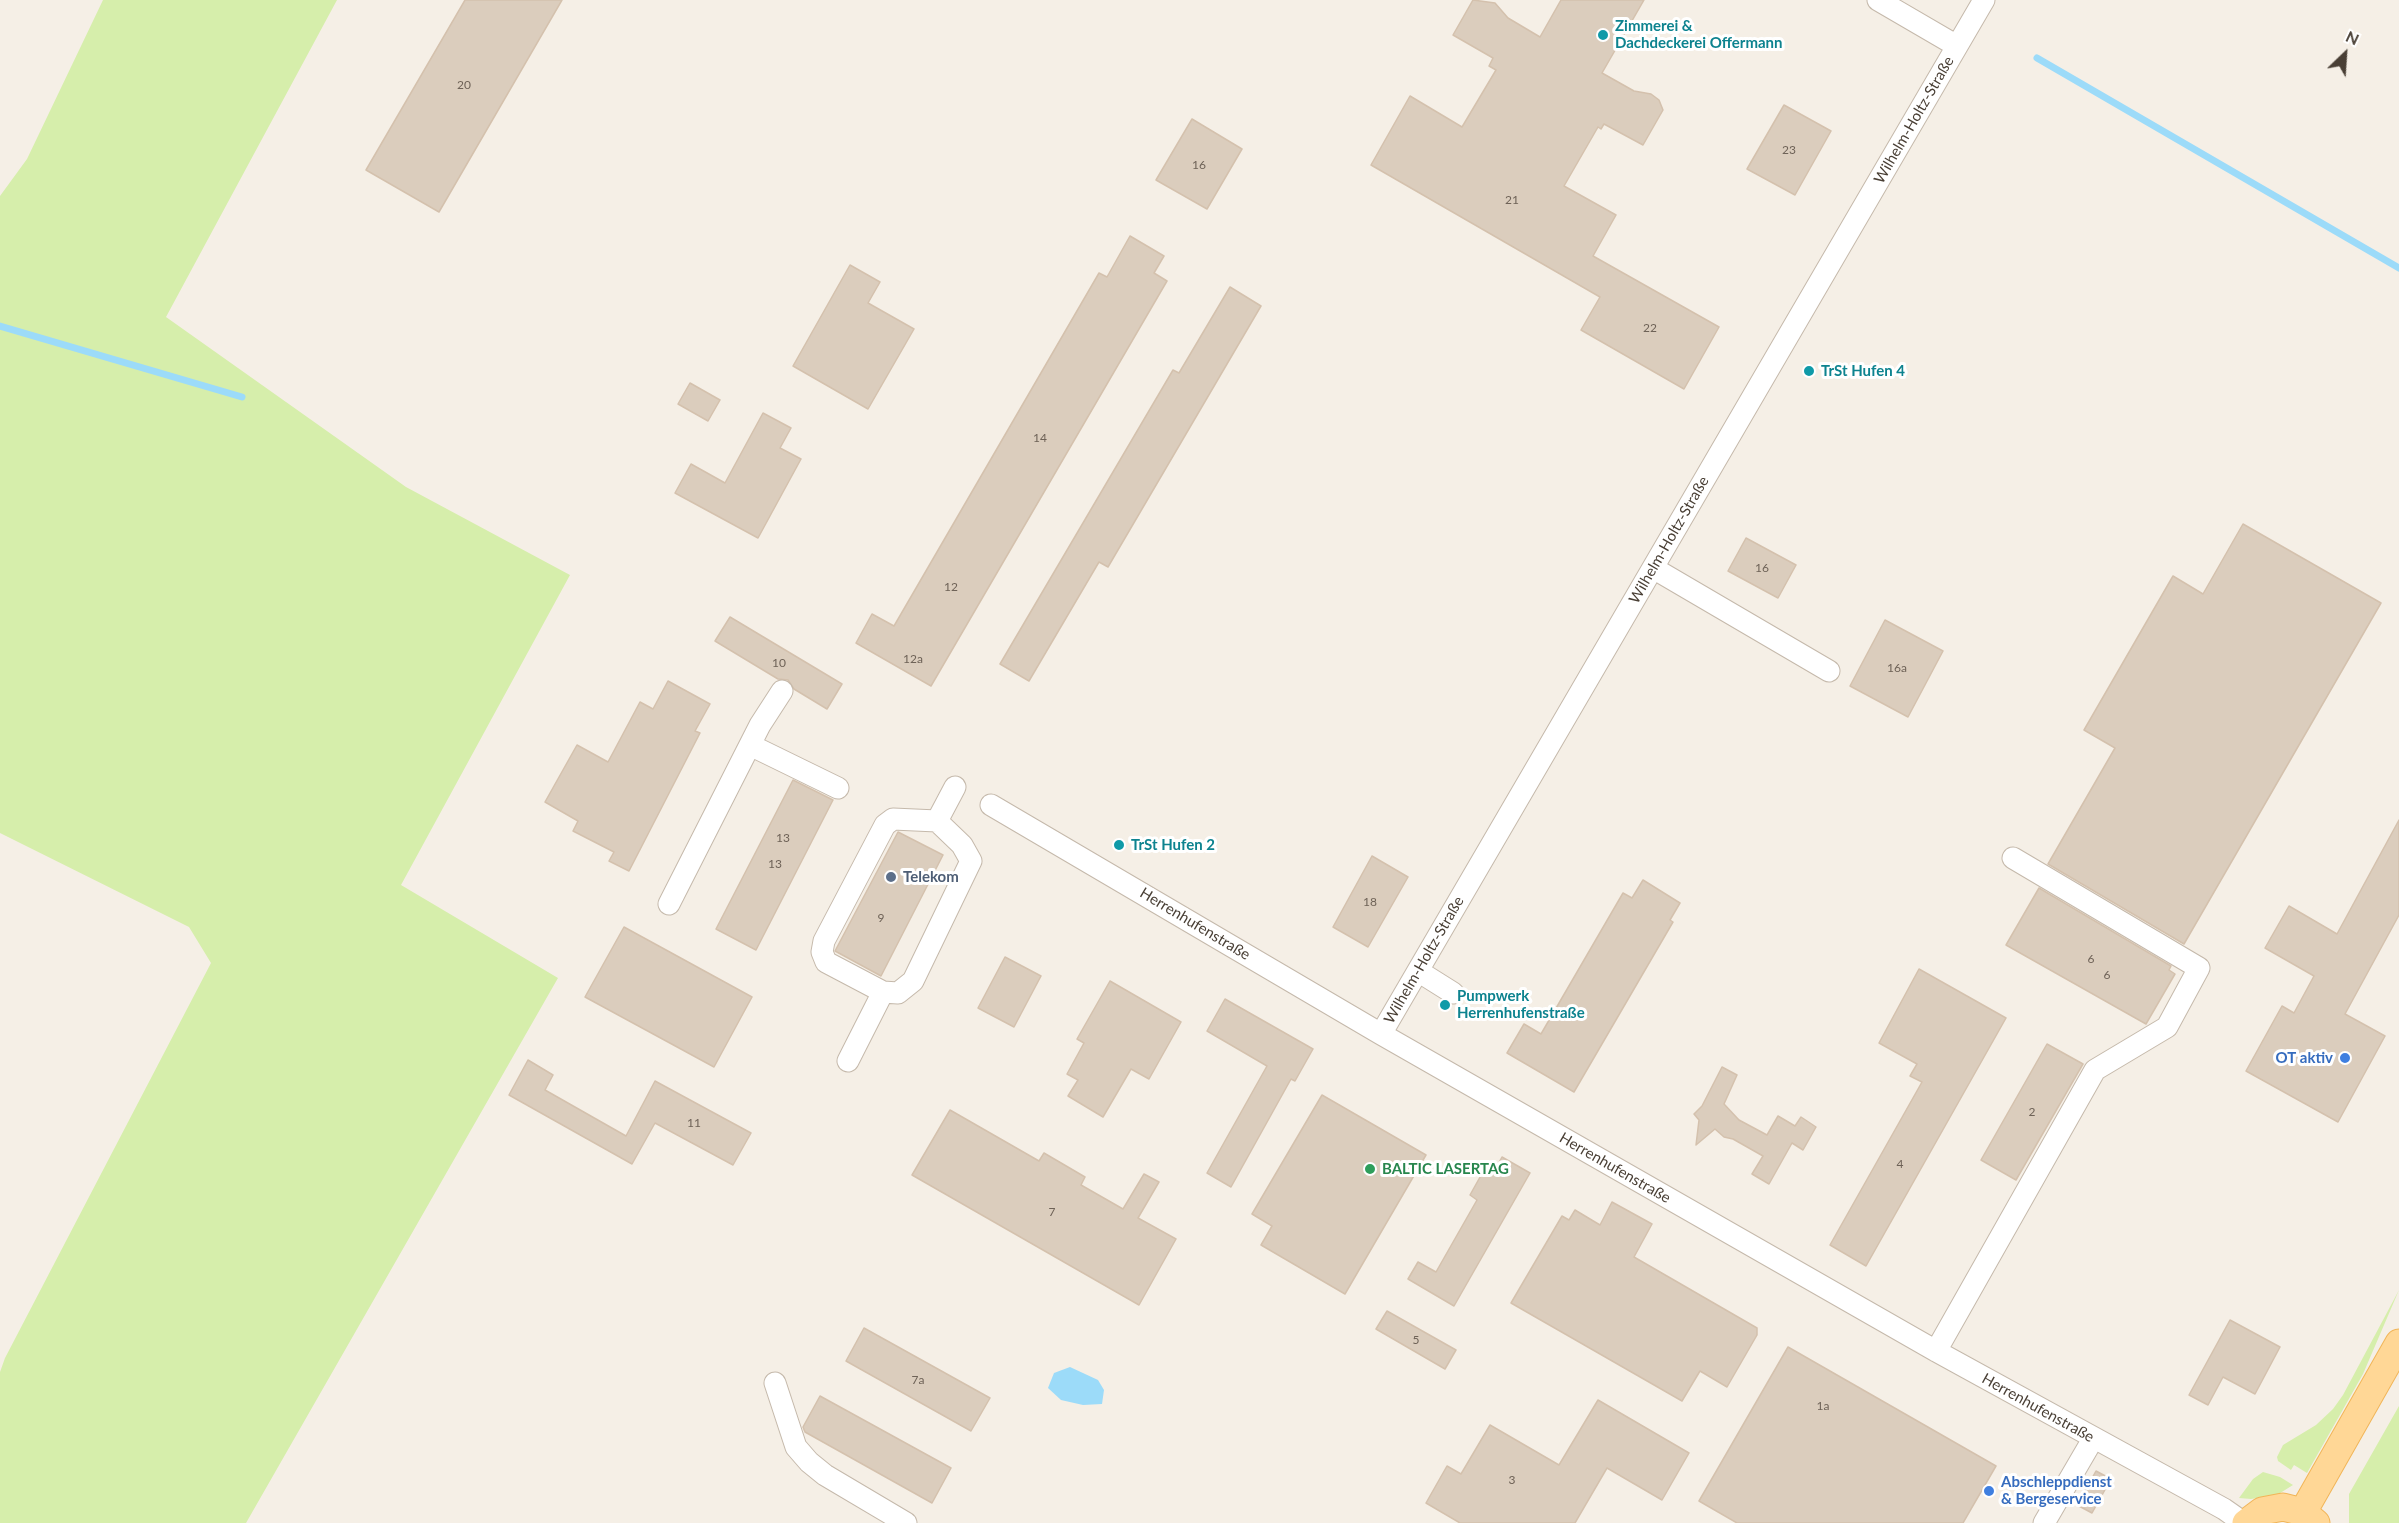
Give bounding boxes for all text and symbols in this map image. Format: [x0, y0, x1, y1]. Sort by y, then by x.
place label: Zimmerei & Dachdeckerei Offermann [1615, 17, 1783, 52]
north arrow [2315, 24, 2375, 84]
text: N [2343, 26, 2362, 48]
marker: Zimmerei & Dachdeckerei Offermann [1596, 28, 1610, 42]
street label: Wilhelm-Holtz-Straße [1870, 53, 1958, 187]
house number: 20 [457, 78, 471, 92]
house number: 23 [1782, 143, 1796, 157]
house number: 16 [1192, 158, 1206, 172]
house number: 21 [1505, 193, 1519, 207]
house number: 22 [1643, 321, 1657, 335]
place label: TrSt Hufen 4 [1821, 362, 1905, 380]
marker: TrSt Hufen 4 [1802, 364, 1816, 378]
house number: 14 [1033, 431, 1047, 445]
street label: Wilhelm-Holtz-Straße [1625, 473, 1713, 607]
house number: 16 [1755, 561, 1769, 575]
house number: 12 [944, 580, 958, 594]
house number: 12a [903, 652, 923, 666]
house number: 10 [772, 656, 786, 670]
house number: 16a [1887, 661, 1907, 675]
house number: 13 [776, 831, 790, 845]
place label: TrSt Hufen 2 [1131, 836, 1215, 854]
marker: TrSt Hufen 2 [1112, 838, 1126, 852]
house number: 13 [768, 857, 782, 871]
place label: Telekom [903, 868, 959, 886]
marker: Telekom [884, 870, 898, 884]
street label: Herrenhufenstraße [1137, 884, 1253, 964]
street label: Wilhelm-Holtz-Straße [1380, 893, 1468, 1027]
house number: 18 [1363, 895, 1377, 909]
house number: 9 [878, 911, 884, 925]
house number: 6 [2088, 952, 2094, 966]
house number: 6 [2104, 968, 2110, 982]
place label: Pumpwerk Herrenhufenstraße [1457, 987, 1585, 1022]
marker: Pumpwerk Herrenhufenstraße [1438, 998, 1452, 1012]
place label: OT aktiv [2275, 1049, 2333, 1067]
marker: OT aktiv [2338, 1051, 2352, 1065]
house number: 2 [2029, 1105, 2035, 1119]
house number: 11 [687, 1116, 701, 1130]
street label: Herrenhufenstraße [1556, 1129, 1674, 1207]
house number: 4 [1897, 1157, 1903, 1171]
place label: BALTIC LASERTAG [1382, 1160, 1509, 1178]
marker: BALTIC LASERTAG [1363, 1162, 1377, 1176]
house number: 7 [1049, 1205, 1055, 1219]
house number: 5 [1413, 1333, 1419, 1347]
street label: Herrenhufenstraße [1979, 1370, 2097, 1446]
house number: 7a [912, 1373, 924, 1387]
house number: 1a [1817, 1399, 1829, 1413]
house number: 3 [1509, 1473, 1515, 1487]
place label: Abschleppdienst & Bergeservice [2001, 1473, 2112, 1508]
marker: Abschleppdienst & Bergeservice [1982, 1484, 1996, 1498]

